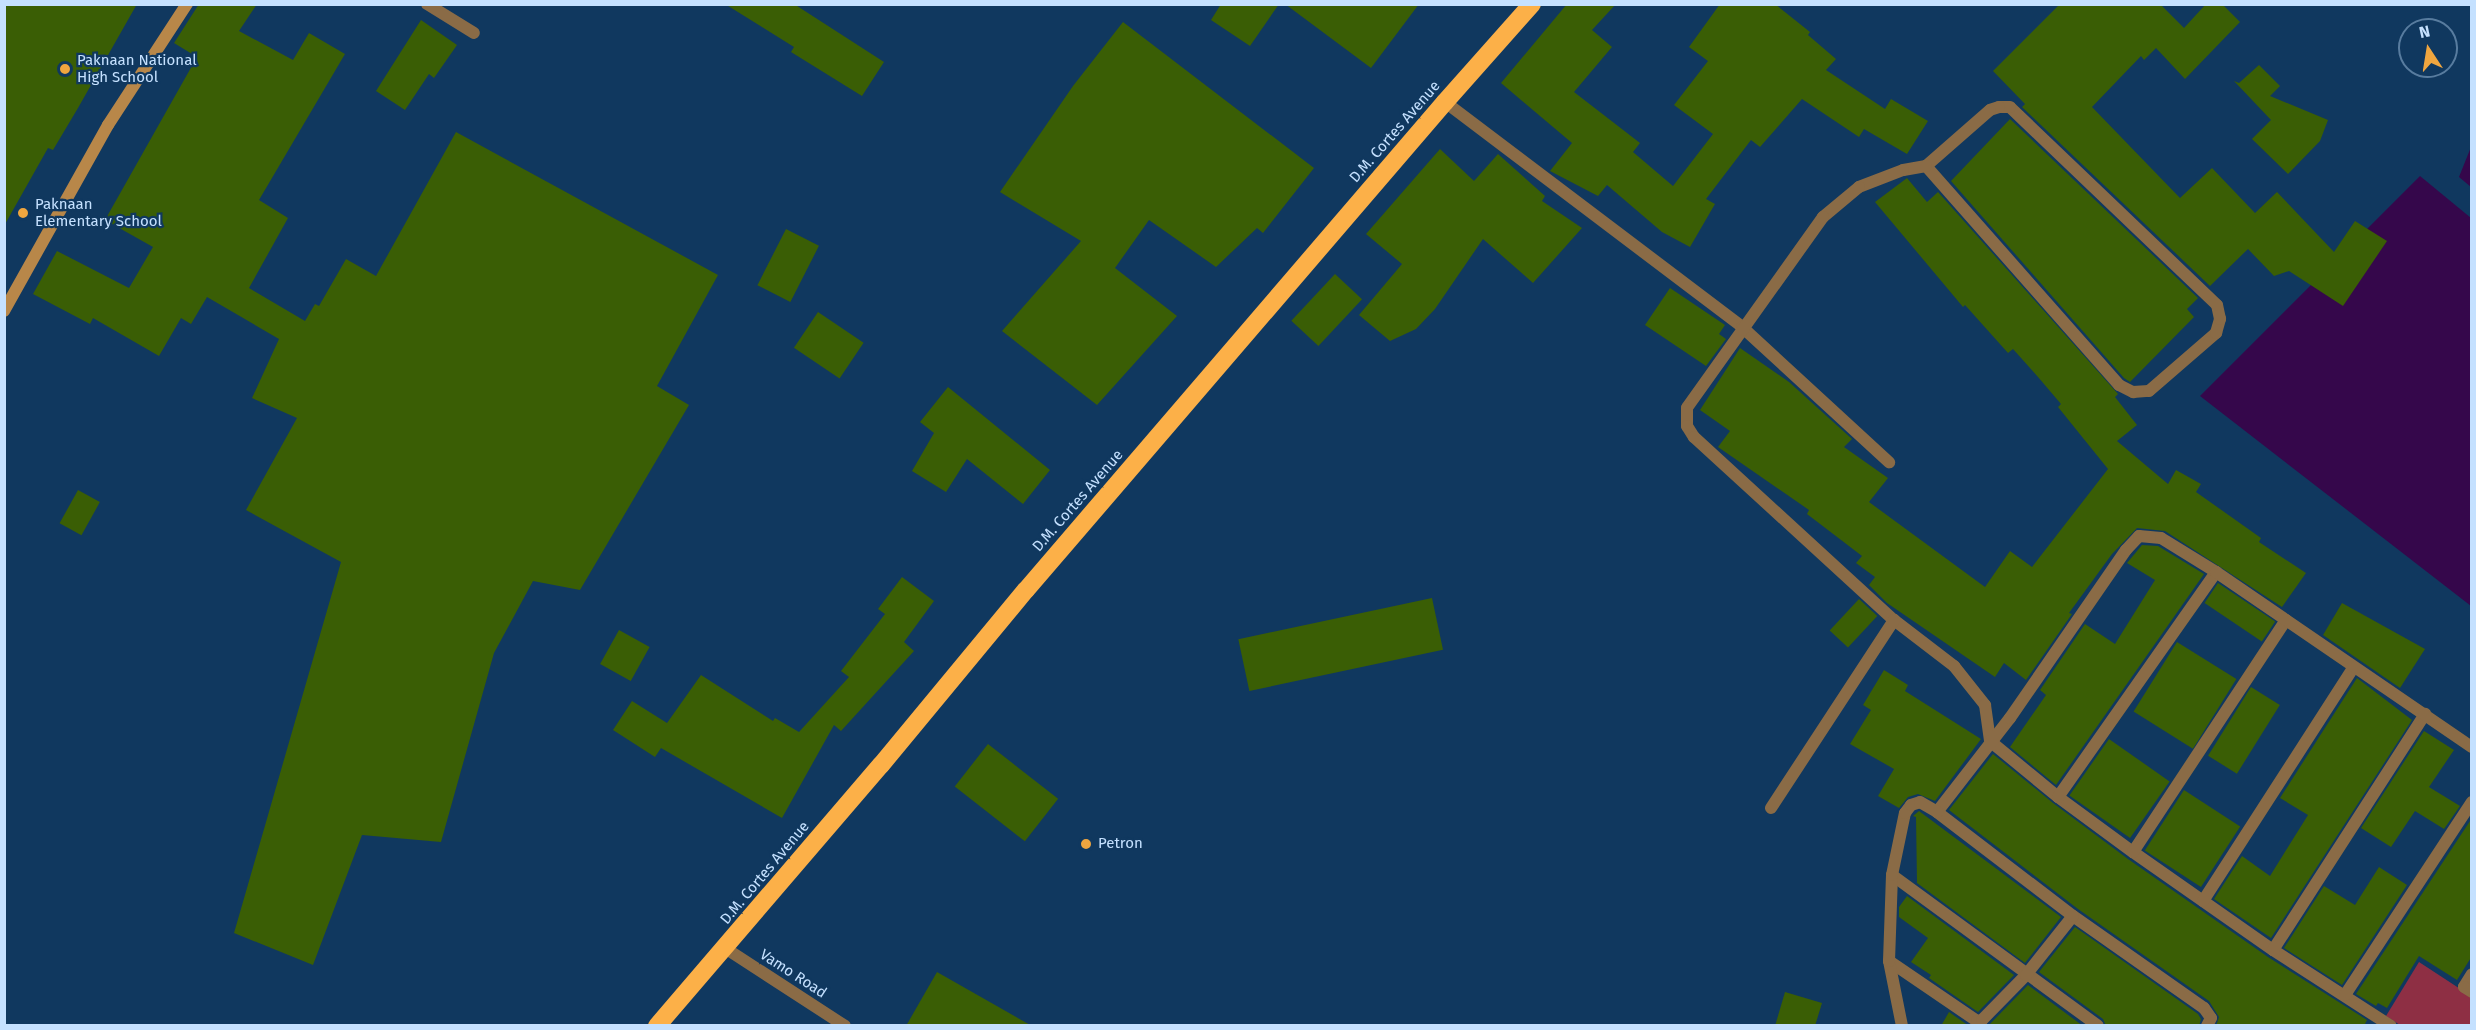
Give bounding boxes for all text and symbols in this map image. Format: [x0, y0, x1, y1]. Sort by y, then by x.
north arrow [2398, 18, 2458, 78]
text: N [2417, 21, 2432, 42]
place label: Paknaan National High School [77, 51, 197, 86]
marker: Paknaan National High School [58, 62, 72, 76]
street label: D.M. Cortes Avenue [1346, 77, 1444, 187]
place label: Paknaan Elementary School [35, 195, 162, 230]
marker: Paknaan Elementary School [16, 206, 30, 220]
street label: D.M. Cortes Avenue [1029, 446, 1127, 556]
street label: D.M. Cortes Avenue [717, 818, 813, 928]
place label: Petron [1098, 835, 1143, 853]
marker: Petron [1079, 837, 1093, 851]
street label: Vamo Road [756, 946, 830, 1002]

